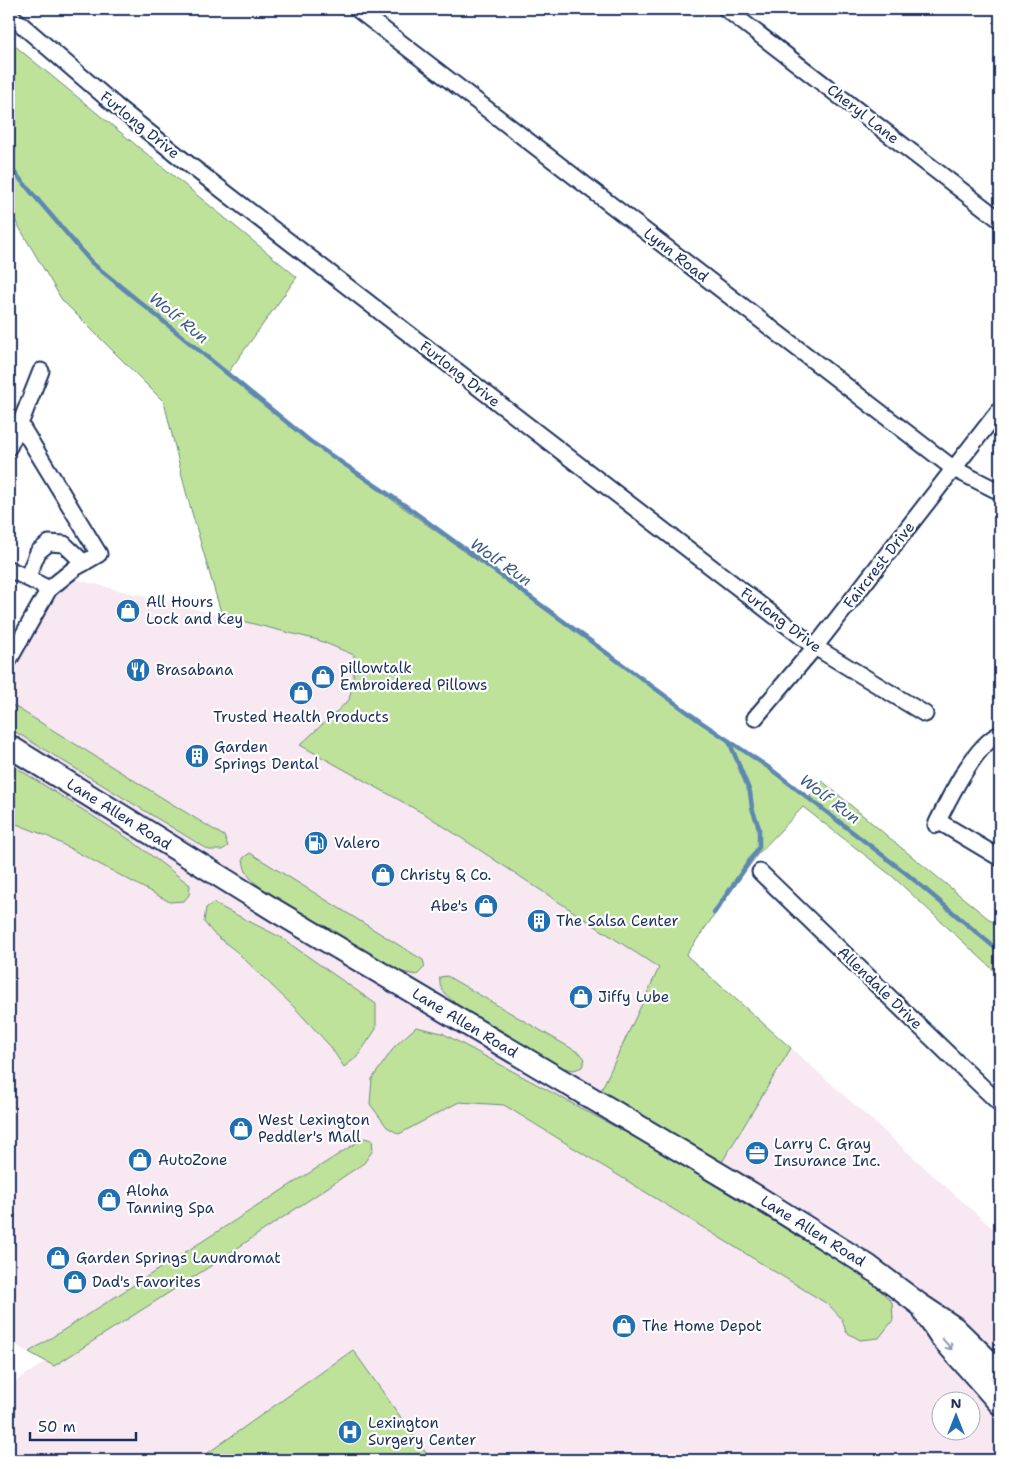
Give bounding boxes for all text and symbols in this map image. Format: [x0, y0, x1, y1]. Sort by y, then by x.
street label: Cheryl Lane [823, 80, 903, 148]
street label: Furlong Drive [96, 87, 184, 163]
street label: Lynn Road [639, 223, 713, 287]
water label: Wolf Run [145, 288, 213, 348]
street label: Furlong Drive [416, 336, 504, 412]
street label: Faircrest Drive [839, 518, 919, 612]
water label: Wolf Run [466, 533, 536, 591]
street label: Furlong Drive [736, 583, 826, 657]
place label: All Hours Lock and Key [146, 592, 243, 629]
shop icon: All Hours Lock and Key [115, 598, 141, 624]
restaurant icon: Brasabana [125, 657, 151, 683]
place label: pillowtalk Embroidered Pillows [340, 658, 487, 695]
place label: Brasabana [156, 660, 234, 680]
shop icon: pillowtalk Embroidered Pillows [310, 664, 336, 690]
shop icon: Trusted Health Products [288, 680, 314, 706]
place label: Trusted Health Products [213, 707, 389, 727]
place label: Garden Springs Dental [214, 737, 319, 774]
building icon: Garden Springs Dental [184, 743, 210, 769]
water label: Wolf Run [795, 769, 865, 829]
street label: Lane Allen Road [63, 774, 176, 855]
fuel station icon: Valero [303, 830, 329, 856]
place label: Valero [334, 833, 380, 853]
shop icon: Christy & Co. [370, 862, 396, 888]
place label: Christy & Co. [400, 865, 491, 885]
shop icon: Abe's [473, 893, 499, 919]
place label: Abe's [430, 896, 468, 916]
building icon: The Salsa Center [526, 908, 552, 934]
place label: The Salsa Center [556, 911, 679, 931]
street label: Allendale Drive [833, 942, 927, 1034]
street label: Lane Allen Road [408, 983, 522, 1063]
shop icon: Jiffy Lube [568, 984, 594, 1010]
place label: Jiffy Lube [598, 987, 669, 1007]
place label: West Lexington Peddler's Mall [258, 1110, 370, 1147]
shop icon: West Lexington Peddler's Mall [228, 1116, 254, 1142]
place label: Larry C. Gray Insurance Inc. [774, 1134, 880, 1171]
office icon: Larry C. Gray Insurance Inc. [744, 1140, 770, 1166]
shop icon: AutoZone [127, 1147, 153, 1173]
place label: AutoZone [158, 1150, 228, 1170]
place label: Aloha Tanning Spa [126, 1181, 215, 1218]
shop icon: Aloha Tanning Spa [96, 1187, 122, 1213]
street label: Lane Allen Road [757, 1191, 870, 1272]
shop icon: Garden Springs Laundromat [45, 1245, 71, 1271]
place label: Garden Springs Laundromat [76, 1248, 281, 1268]
shop icon: Dad's Favorites [62, 1269, 88, 1295]
place label: Dad's Favorites [92, 1272, 201, 1292]
shop icon: The Home Depot [611, 1313, 637, 1339]
place label: The Home Depot [642, 1316, 762, 1336]
one-way arrow [941, 1338, 953, 1351]
north arrow [932, 1392, 982, 1442]
text: N [950, 1394, 962, 1412]
scale bar [30, 1409, 136, 1441]
place label: Lexington Surgery Center [368, 1413, 476, 1450]
text: 50 m [38, 1417, 76, 1437]
hospital icon: Lexington Surgery Center [337, 1419, 363, 1445]

